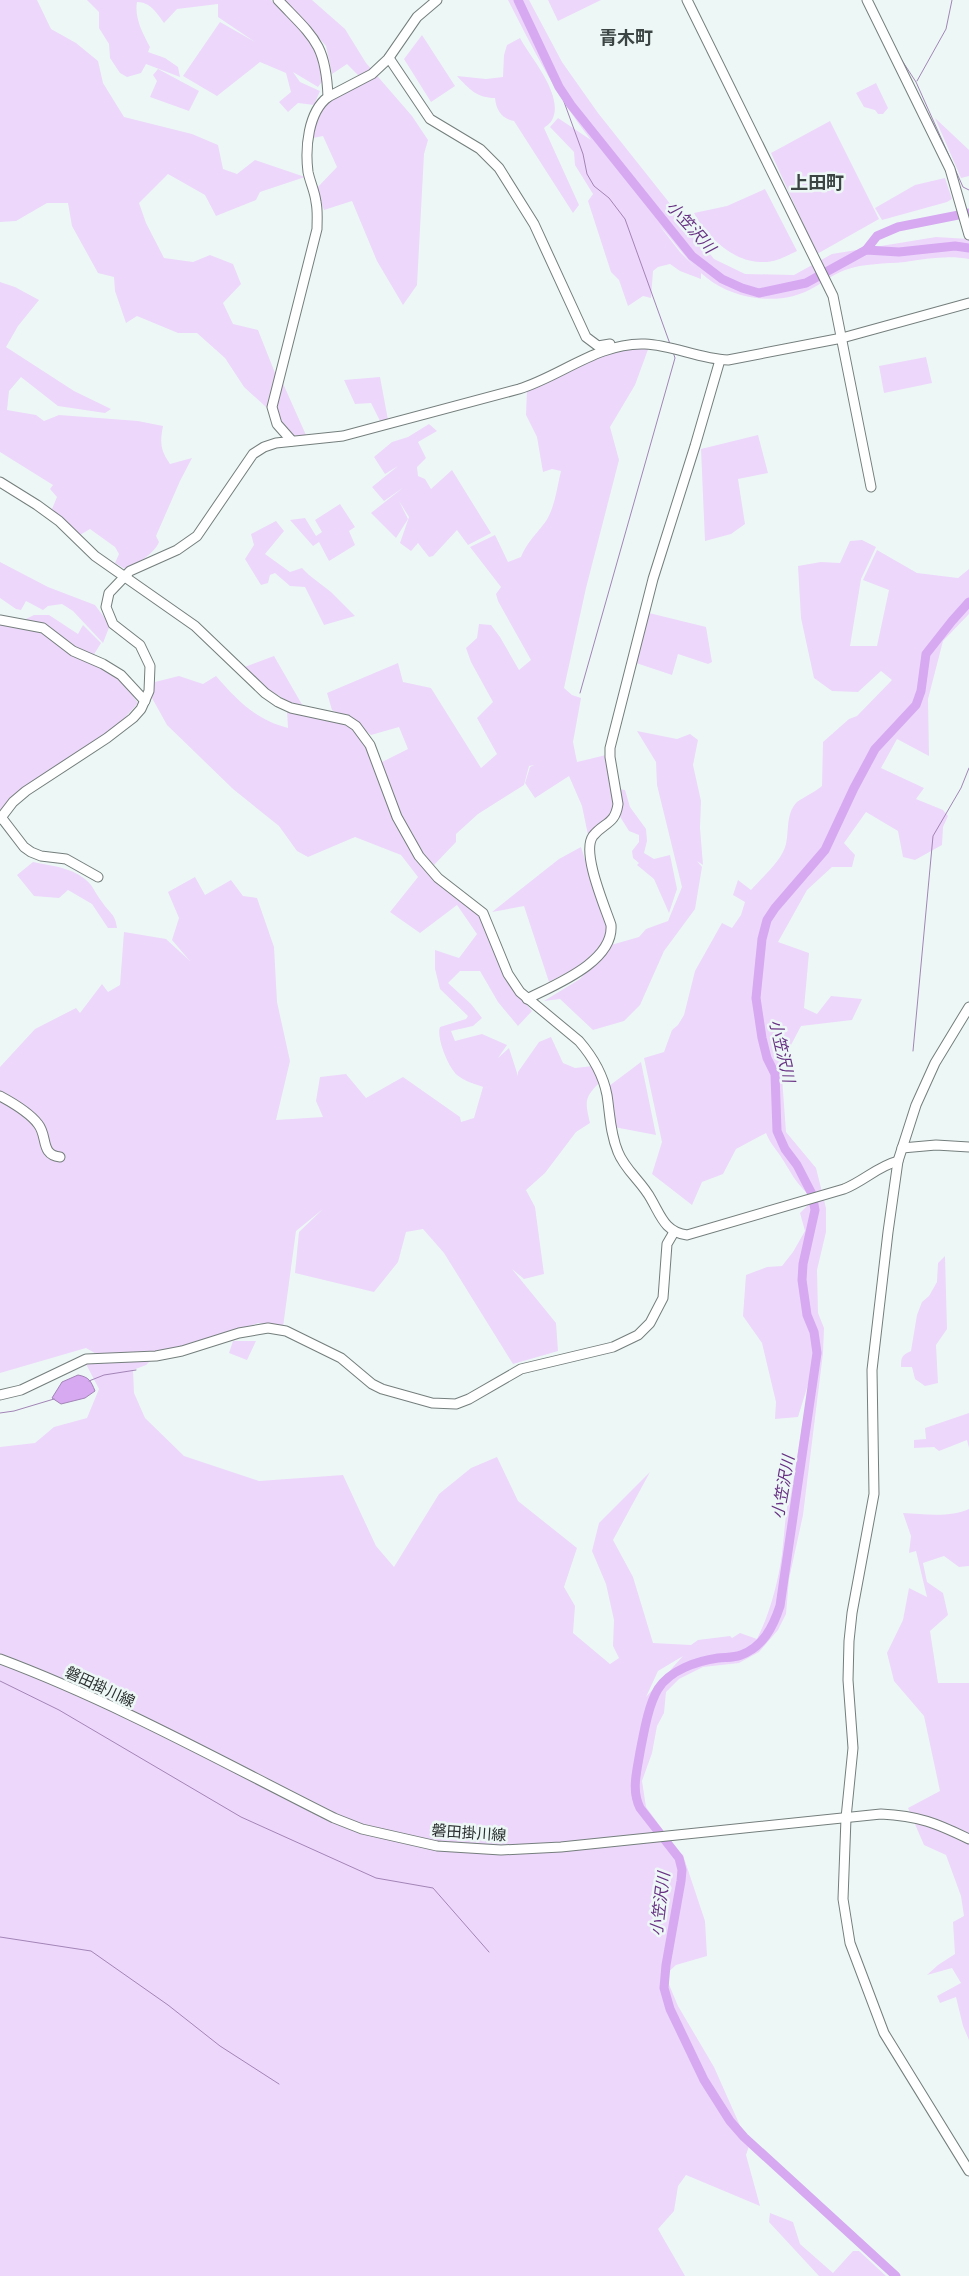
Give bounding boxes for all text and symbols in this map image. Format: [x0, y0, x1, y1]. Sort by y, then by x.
district label: 青木町 [599, 25, 653, 51]
district label: 上田町 [790, 170, 844, 196]
water label: 小笠沢川 [661, 196, 722, 260]
water label: 小笠沢川 [764, 1017, 801, 1087]
water label: 小笠沢川 [766, 1452, 800, 1521]
street label: 磐田掛川線 [61, 1661, 139, 1713]
street label: 磐田掛川線 [431, 1819, 507, 1847]
water label: 小笠沢川 [645, 1869, 676, 1937]

